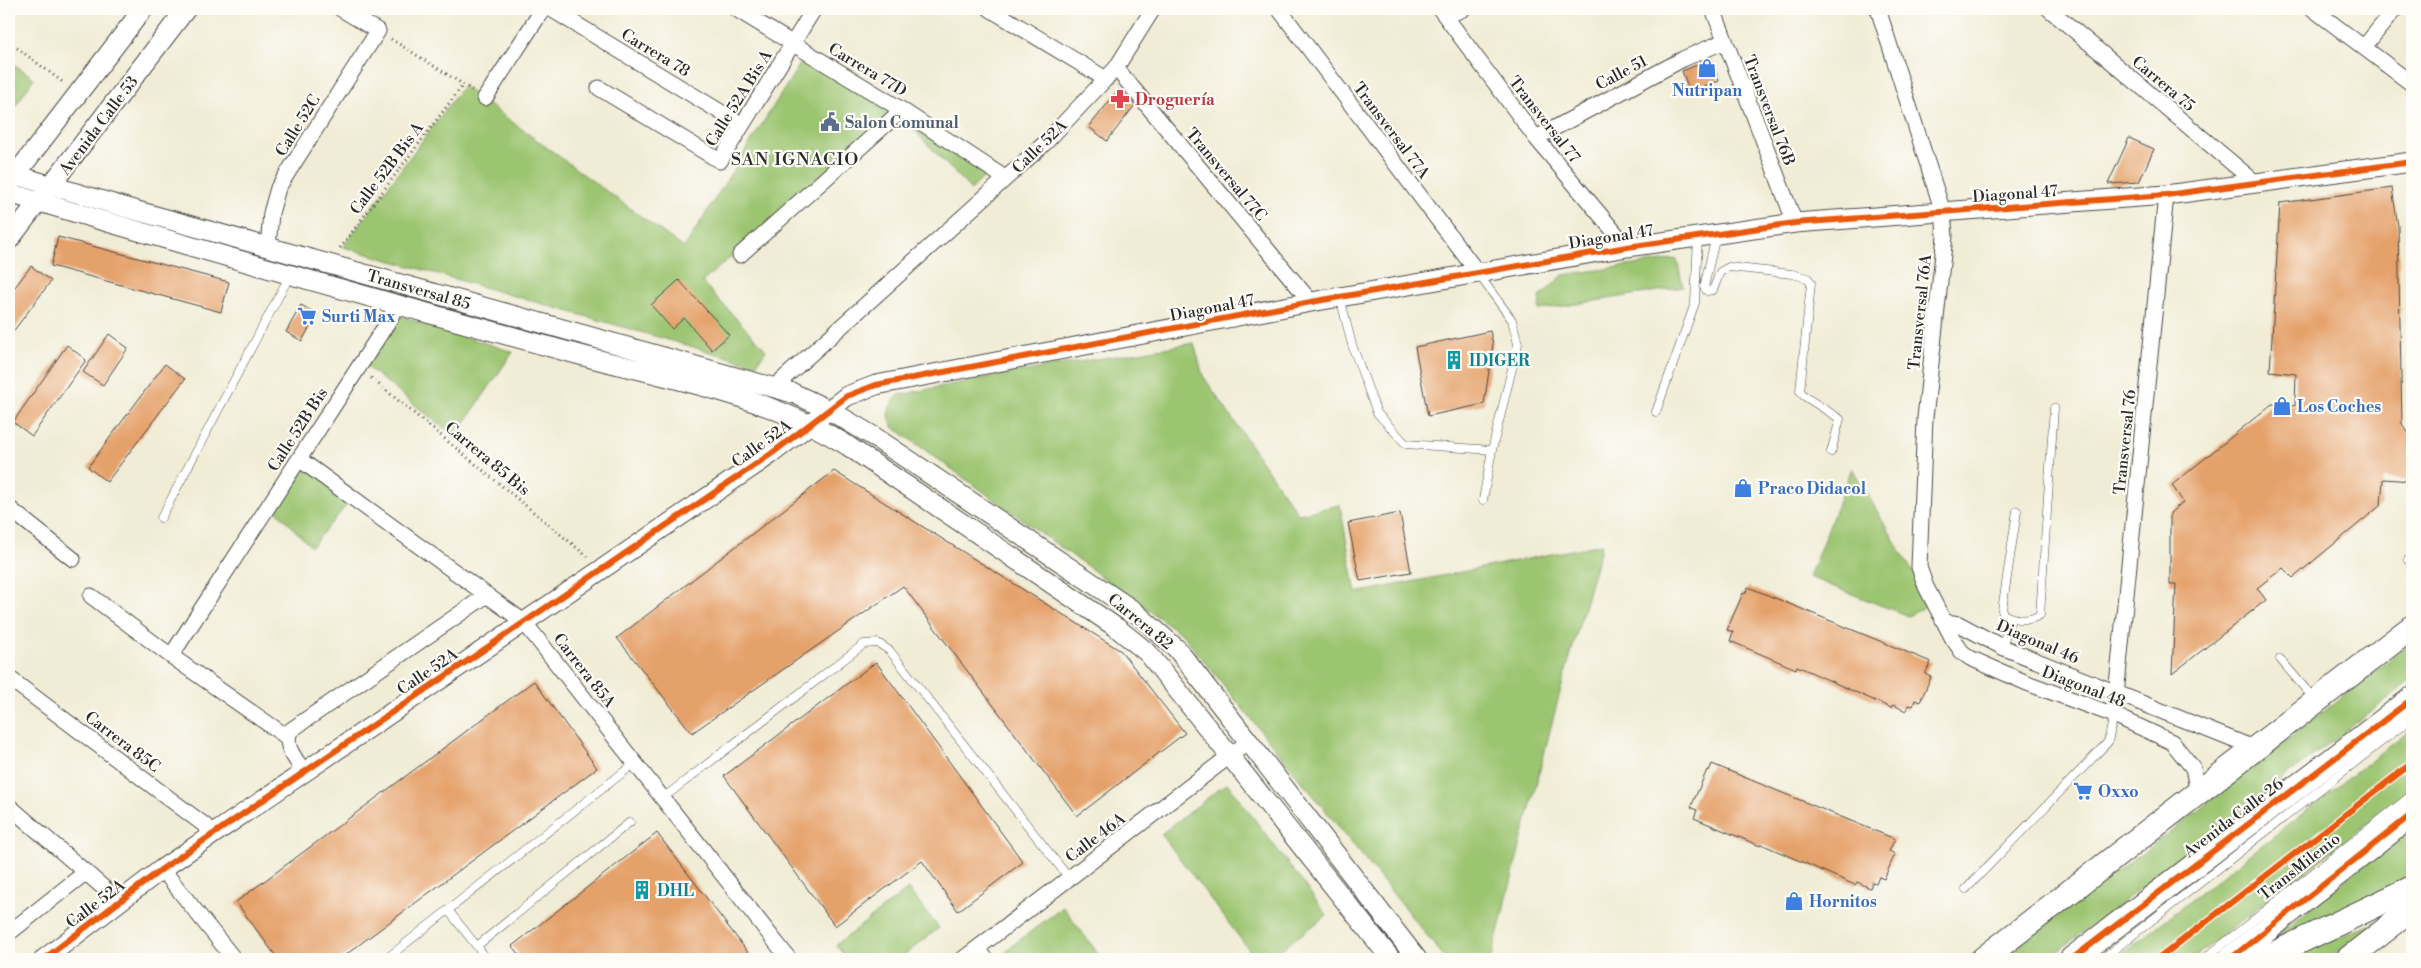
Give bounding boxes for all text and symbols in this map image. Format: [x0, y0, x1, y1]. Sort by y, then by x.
street label: Carrera 78 [617, 24, 694, 81]
street label: Carrera 77D [825, 39, 910, 101]
street label: Calle 52A Bis A [701, 46, 777, 150]
street label: Calle 51 [1592, 51, 1651, 95]
street label: Transversal 76B [1739, 52, 1799, 168]
street label: Carrera 75 [2128, 52, 2199, 116]
shop icon: Nutripan [1696, 57, 1718, 79]
street label: Avenida Calle 53 [54, 72, 143, 180]
street label: Transversal 77 [1504, 72, 1584, 167]
street label: Transversal 77A [1349, 79, 1435, 183]
place label: Nutripan [1672, 81, 1742, 101]
pharmacy icon: Droguería [1109, 88, 1131, 110]
place label: Droguería [1135, 90, 1215, 110]
street label: Calle 52C [271, 91, 325, 160]
public building icon: Salon Comunal [819, 111, 841, 133]
place label: Salon Comunal [845, 113, 959, 133]
street label: Calle 52A [1008, 115, 1072, 178]
street label: Calle 52B Bis A [346, 118, 429, 219]
street label: Transversal 77C [1181, 124, 1271, 225]
district label: SAN IGNACIO [731, 148, 859, 171]
street label: Diagonal 47 [1972, 181, 2059, 207]
street label: Diagonal 47 [1567, 220, 1655, 254]
street label: Transversal 76A [1904, 252, 1936, 371]
street label: Transversal 85 [365, 266, 473, 314]
street label: Diagonal 47 [1168, 290, 1256, 326]
supermarket icon: Surti Max [296, 305, 318, 327]
place label: Surti Max [322, 307, 396, 327]
building icon: IDIGER [1443, 349, 1465, 371]
place label: IDIGER [1469, 351, 1531, 371]
street label: Calle 52B Bis [263, 384, 332, 475]
street label: Transversal 76 [2110, 388, 2140, 496]
shop icon: Los Coches [2271, 395, 2293, 417]
place label: Los Coches [2297, 397, 2381, 417]
street label: Calle 52A [728, 415, 796, 472]
street label: Carrera 85 Bis [441, 417, 534, 500]
shop icon: Praco Didacol [1732, 477, 1754, 499]
place label: Praco Didacol [1758, 479, 1867, 499]
street label: Carrera 82 [1104, 589, 1177, 654]
street label: Diagonal 46 [1993, 616, 2082, 668]
street label: Carrera 85A [549, 629, 620, 713]
street label: Calle 52A [393, 644, 463, 699]
street label: Diagonal 48 [2039, 662, 2129, 712]
street label: Carrera 85C [81, 707, 164, 777]
street label: Avenida Calle 26 [2179, 774, 2288, 863]
supermarket icon: Oxxo [2072, 780, 2094, 802]
place label: Oxxo [2098, 782, 2139, 802]
street label: Calle 46A [1062, 808, 1130, 867]
street label: TransMilenio [2255, 829, 2344, 905]
street label: Calle 52A [62, 874, 130, 933]
building icon: DHL [631, 879, 653, 901]
place label: DHL [657, 881, 694, 901]
shop icon: Hornitos [1783, 890, 1805, 912]
place label: Hornitos [1809, 892, 1877, 912]

